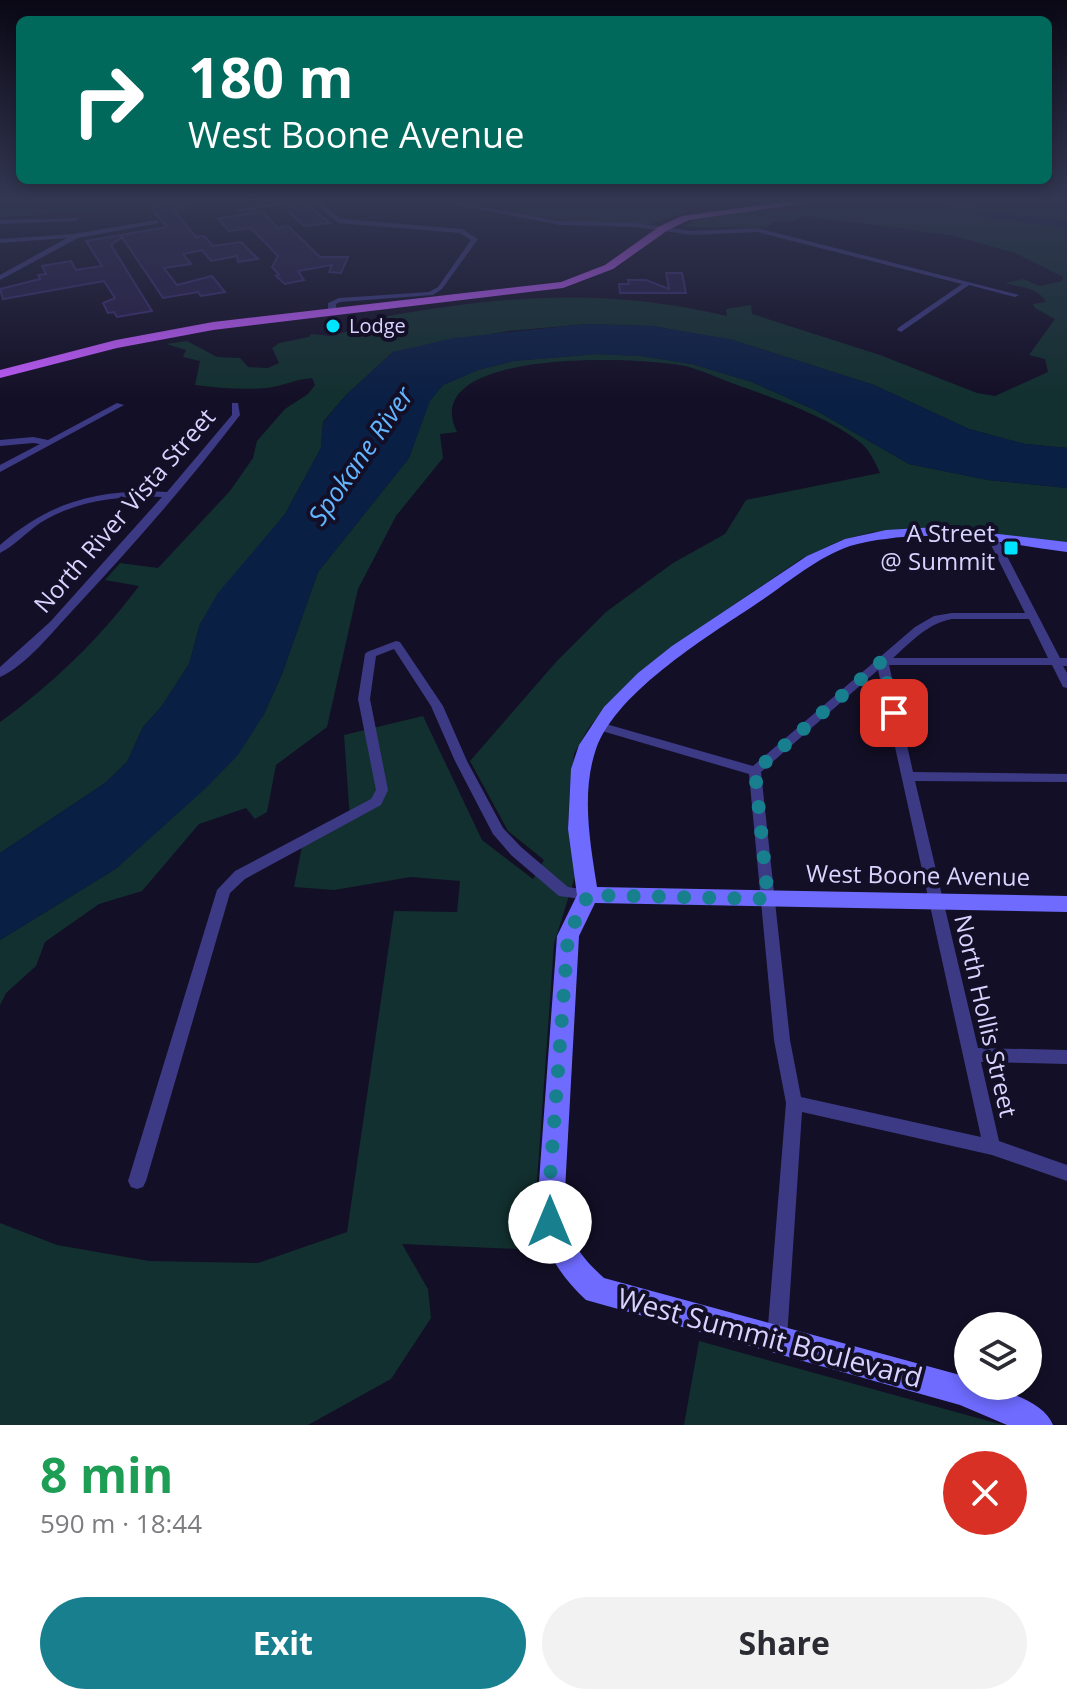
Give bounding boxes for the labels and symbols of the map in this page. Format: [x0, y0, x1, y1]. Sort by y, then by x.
place label: Lodge [349, 312, 406, 339]
marker: Lodge [324, 317, 342, 335]
water label: Spokane River [299, 378, 422, 532]
street label: North River Vista Street [26, 401, 222, 619]
place label: A Street @ Summit [880, 516, 995, 577]
marker: A Street @ Summit [1002, 539, 1020, 557]
pin [860, 679, 928, 747]
street label: West Boone Avenue [806, 856, 1030, 893]
street label: North Hollis Street [947, 911, 1026, 1120]
position arrow [508, 1180, 592, 1264]
street label: West Summit Boulevard [614, 1278, 927, 1396]

